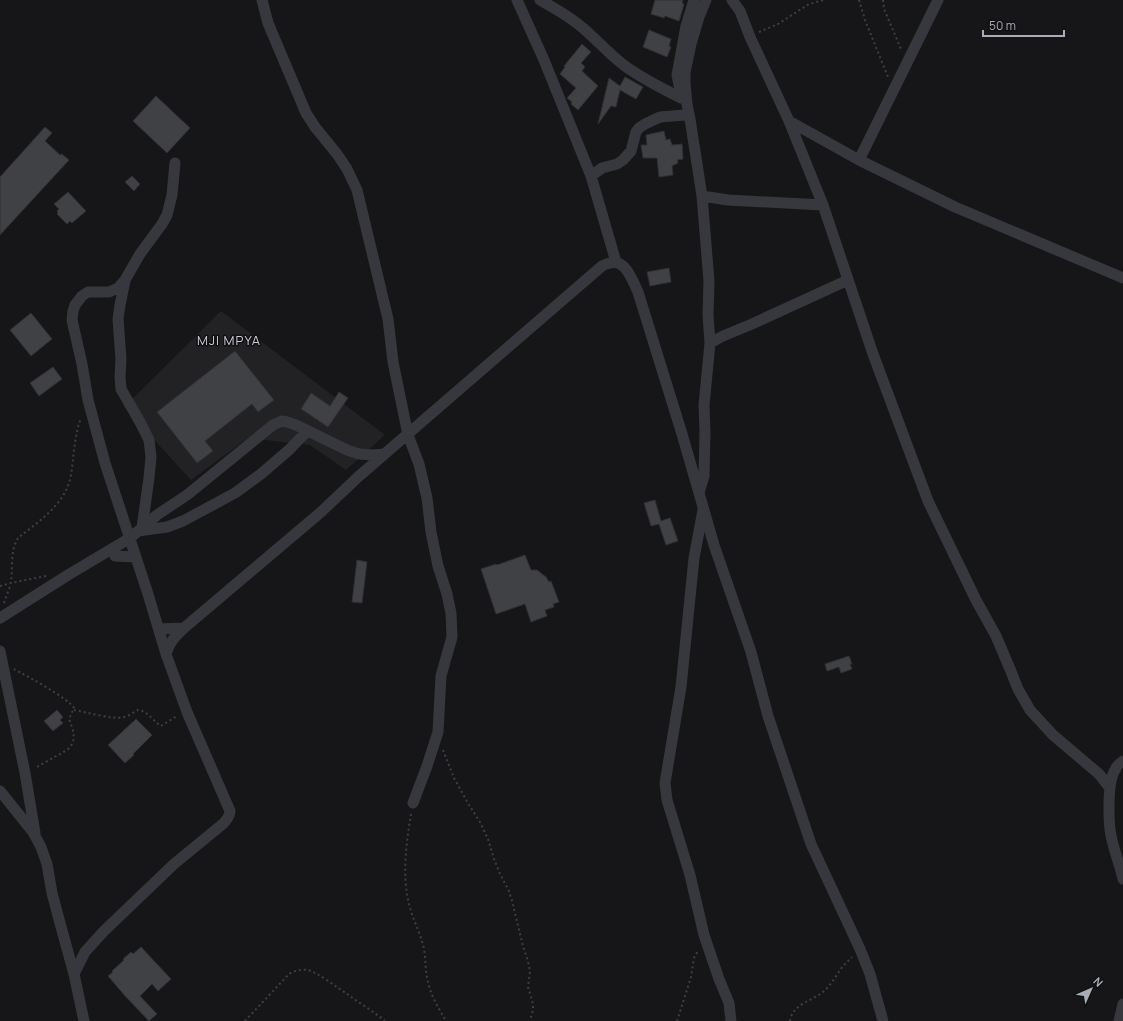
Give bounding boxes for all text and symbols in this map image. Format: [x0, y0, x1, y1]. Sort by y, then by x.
scale bar [983, 12, 1064, 38]
text: 50 m [989, 17, 1016, 34]
district label: MJI MPYA [197, 331, 261, 349]
north arrow [1071, 969, 1111, 1009]
text: N [1090, 973, 1107, 990]

